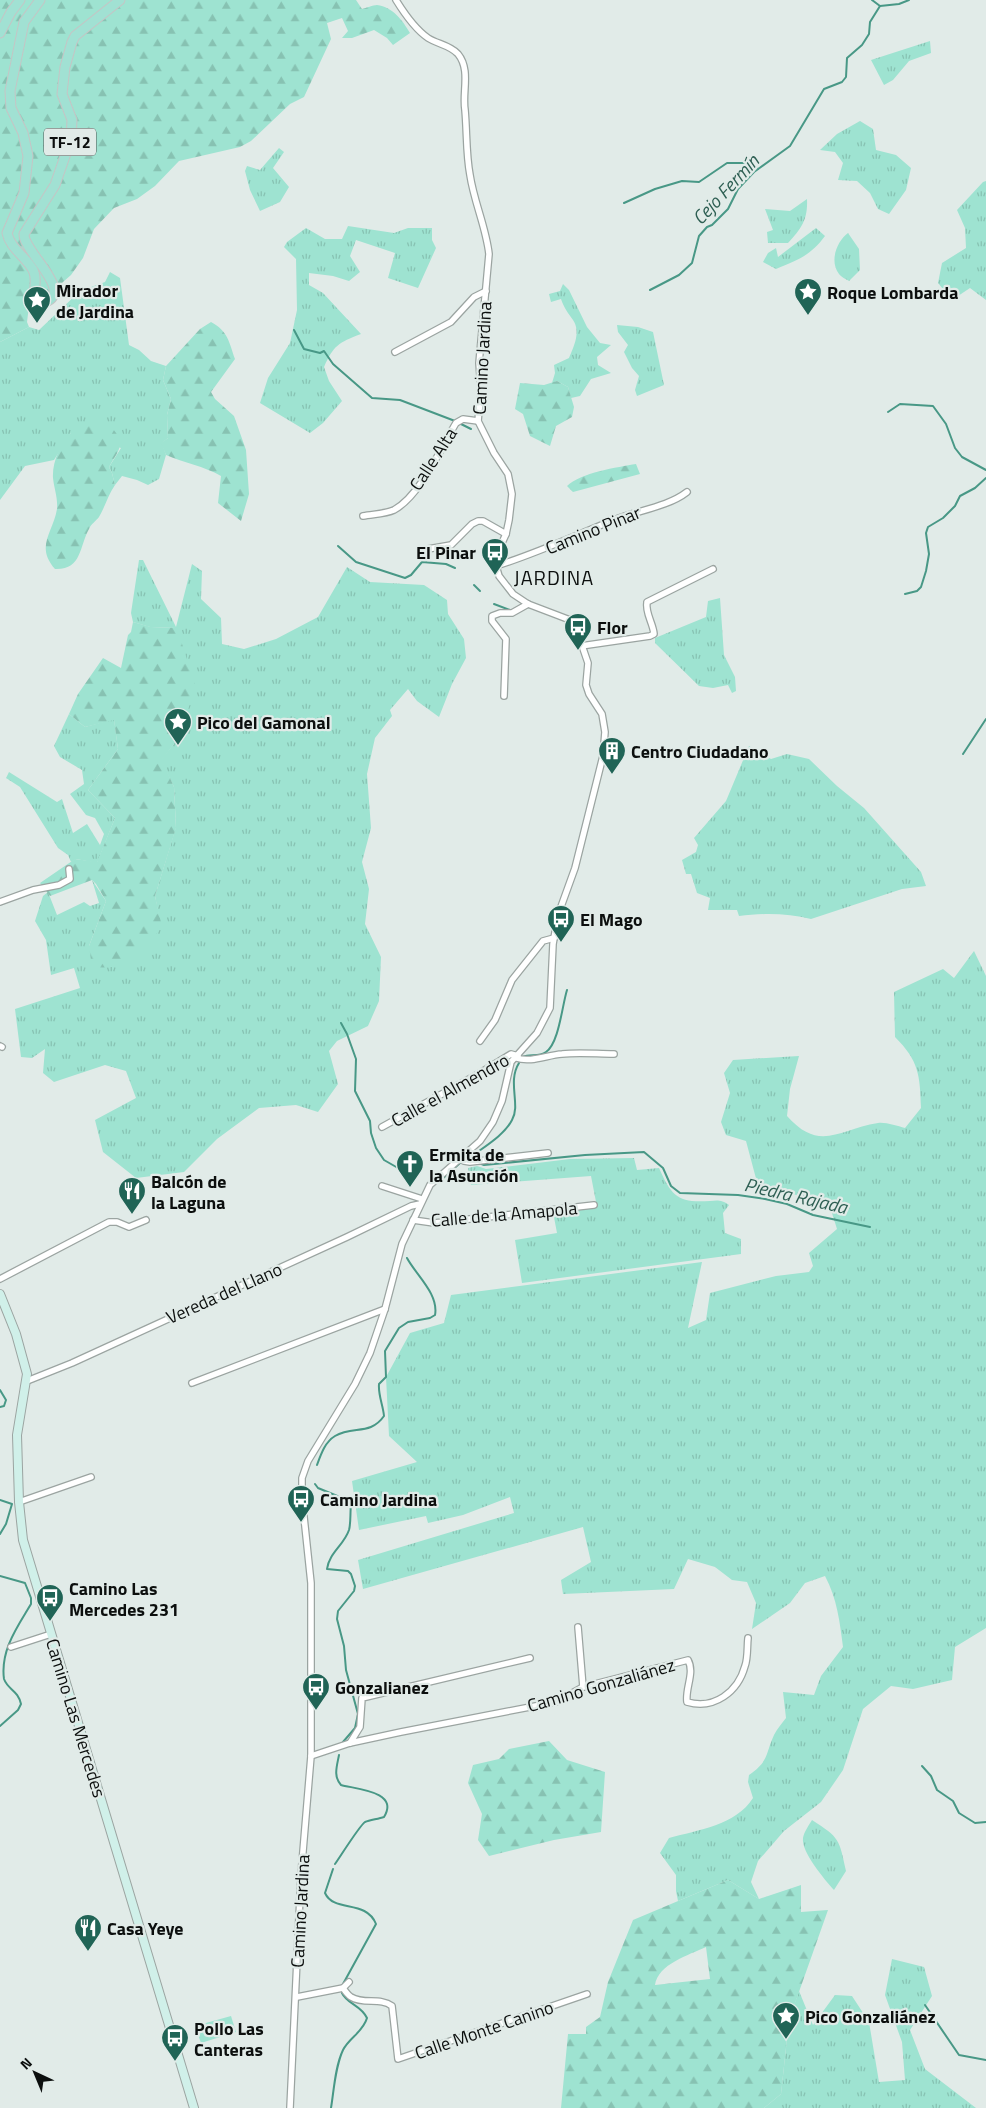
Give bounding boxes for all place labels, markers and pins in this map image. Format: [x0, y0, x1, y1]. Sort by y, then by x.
place label: Mirador de Jardina [56, 277, 134, 325]
place icon: Roque Lombarda [793, 277, 823, 316]
place label: Roque Lombarda [827, 279, 958, 306]
place icon: Mirador de Jardina [22, 285, 52, 324]
bus stop icon: El Pinar [480, 537, 510, 576]
place label: El Pinar [416, 539, 476, 566]
bus stop icon: Flor [563, 612, 593, 651]
place label: Flor [597, 614, 628, 641]
place icon: Pico del Gamonal [163, 707, 193, 746]
place label: Pico del Gamonal [197, 709, 331, 736]
building icon: Centro Ciudadano [597, 736, 627, 775]
place label: Centro Ciudadano [631, 738, 769, 765]
bus stop icon: El Mago [546, 904, 576, 943]
place label: El Mago [580, 906, 643, 933]
place label: Ermita de la Asunción [429, 1141, 518, 1189]
church icon: Ermita de la Asunción [395, 1149, 425, 1188]
place label: Balcón de la Laguna [151, 1168, 227, 1216]
restaurant icon: Balcón de la Laguna [117, 1176, 147, 1215]
bus stop icon: Camino Jardina [286, 1484, 316, 1523]
place label: Camino Jardina [320, 1486, 437, 1513]
place label: Camino Las Mercedes 231 [69, 1575, 179, 1623]
bus stop icon: Camino Las Mercedes 231 [35, 1583, 65, 1622]
bus stop icon: Gonzalianez [301, 1672, 331, 1711]
place label: Gonzalianez [335, 1674, 429, 1701]
restaurant icon: Casa Yeye [73, 1913, 103, 1952]
place label: Casa Yeye [107, 1915, 183, 1942]
place icon: Pico Gonzaliánez [771, 2001, 801, 2040]
place label: Pico Gonzaliánez [805, 2003, 936, 2030]
place label: Pollo Las Canteras [194, 2015, 264, 2063]
bus stop icon: Pollo Las Canteras [160, 2023, 190, 2062]

